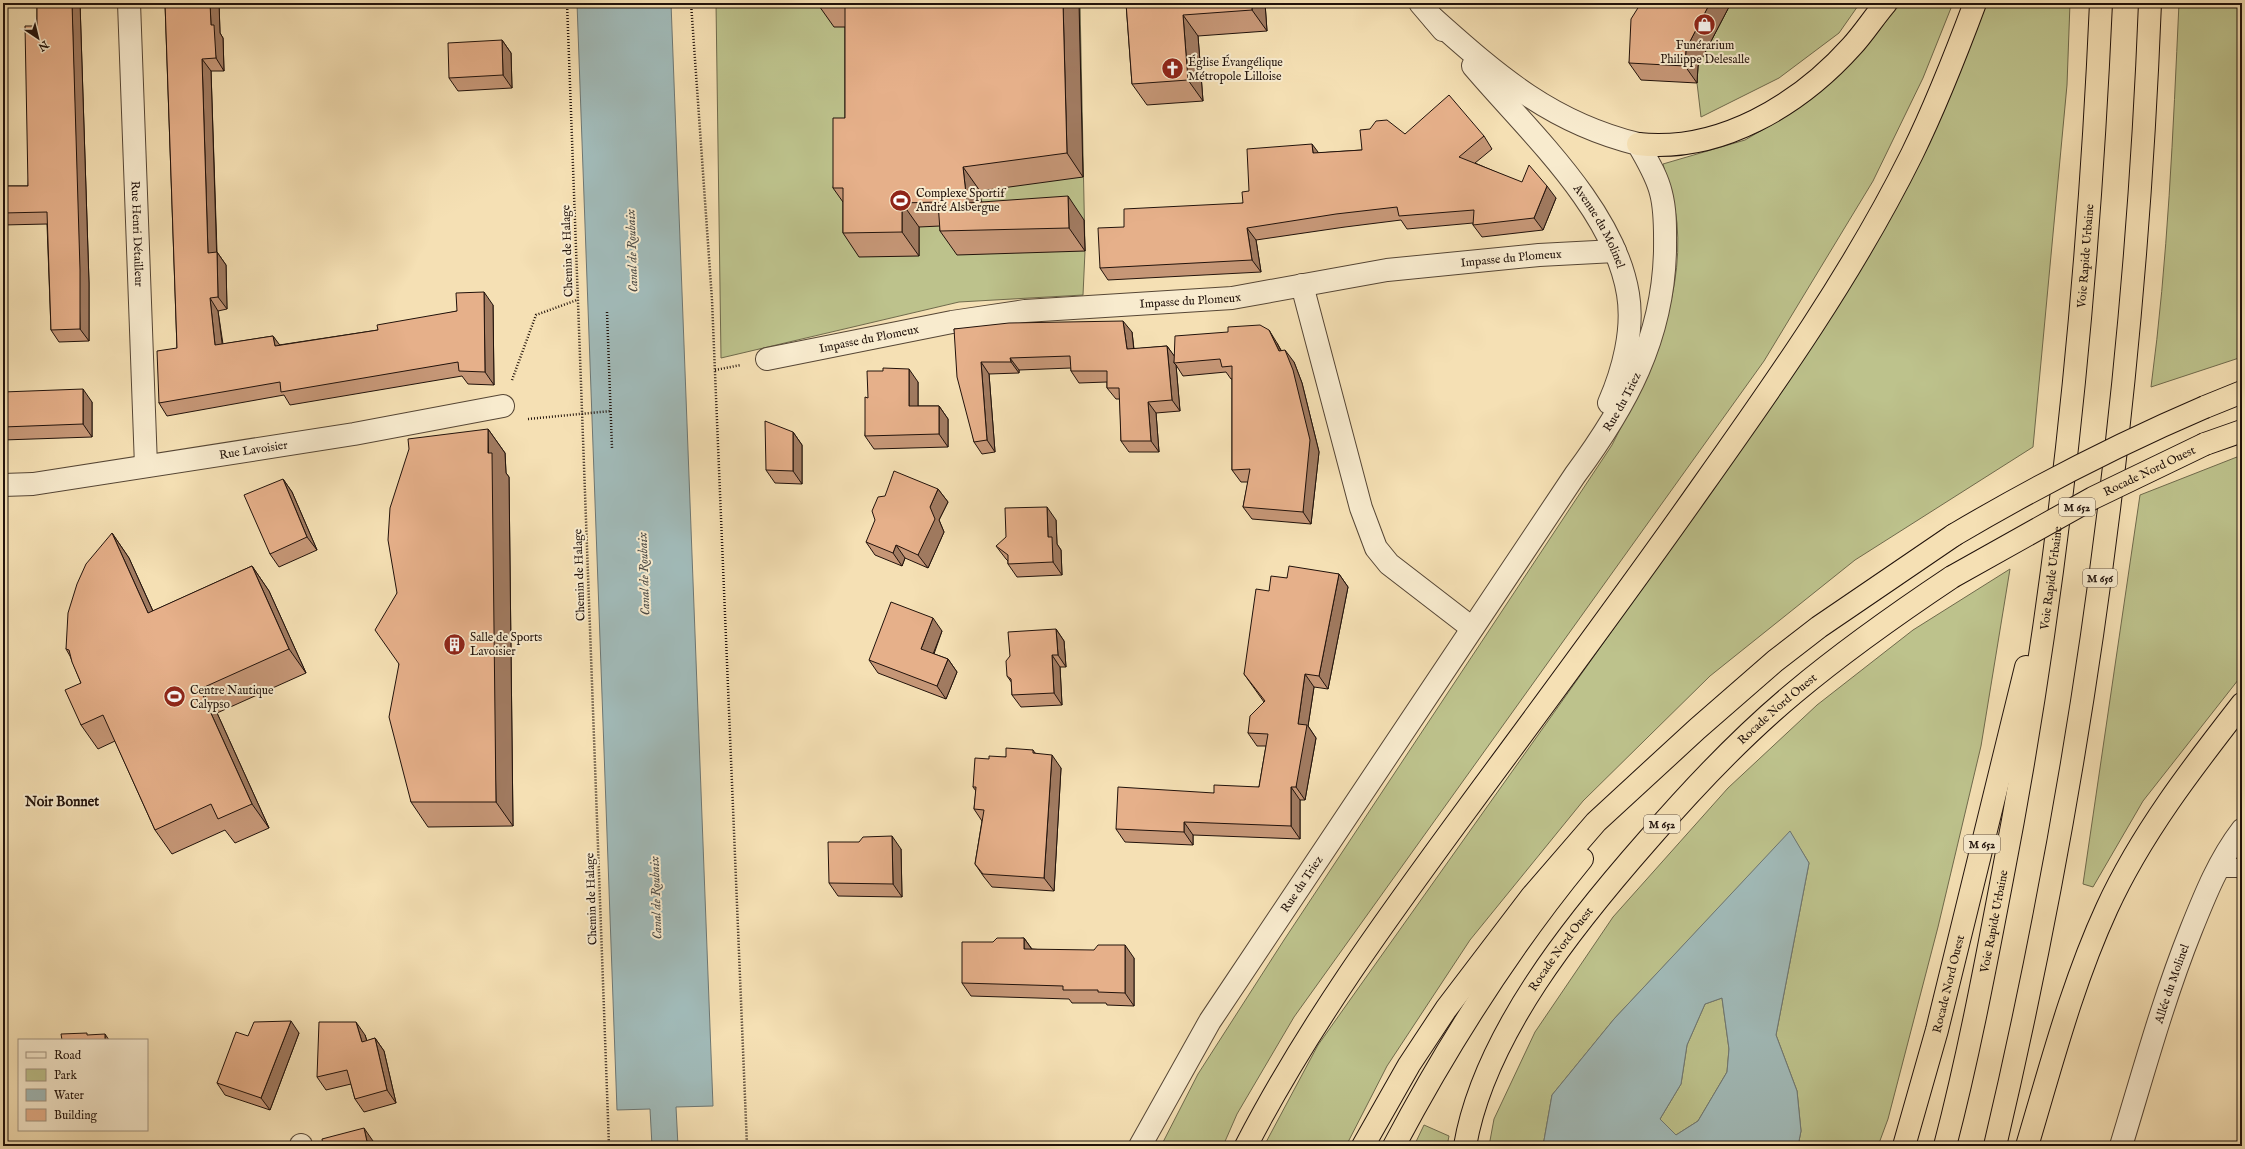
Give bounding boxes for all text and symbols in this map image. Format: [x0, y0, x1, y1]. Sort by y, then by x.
shop icon: Funérarium Philippe Delesalle [1692, 11, 1718, 37]
north arrow [18, 18, 58, 58]
text: N [35, 36, 52, 54]
place label: Funérarium Philippe Delesalle [1660, 38, 1750, 68]
place label: Église Évangélique Métropole Lilloise [1188, 54, 1283, 85]
church icon: Église Évangélique Métropole Lilloise [1159, 56, 1185, 82]
street label: Rue Henri Détailleur [128, 181, 146, 288]
street label: Avenue du Molinel [1569, 181, 1628, 271]
place label: Complexe Sportif André Alsbergue [915, 186, 1007, 215]
sports icon: Complexe Sportif André Alsbergue [888, 187, 914, 213]
street label: Voie Rapide Urbaine [2074, 203, 2097, 310]
street label: Chemin de Halage [558, 204, 577, 297]
water label: Canal de Roubaix [623, 208, 642, 293]
street label: Impasse du Plomeux [1460, 247, 1562, 271]
street label: Impasse du Plomeux [1139, 290, 1242, 312]
street label: Impasse du Plomeux [818, 322, 920, 356]
street label: Rue du Triez [1600, 370, 1645, 434]
street label: Rue Lavoisier [218, 437, 289, 463]
street label: Rocade Nord Ouest [2101, 443, 2198, 500]
road number: M 652 [2059, 498, 2095, 516]
street label: Voie Rapide Urbaine [2037, 525, 2066, 632]
street label: Chemin de Halage [570, 528, 589, 621]
water label: Canal de Roubaix [635, 531, 654, 616]
road number: M 656 [2083, 569, 2117, 587]
place label: Salle de Sports Lavoisier [470, 630, 542, 659]
building icon: Salle de Sports Lavoisier [442, 631, 468, 657]
street label: Rocade Nord Ouest [1735, 670, 1820, 748]
place label: Centre Nautique Calypso [190, 683, 274, 713]
sports icon: Centre Nautique Calypso [161, 684, 187, 710]
district label: Noir Bonnet [24, 793, 99, 811]
road number: M 652 [1644, 815, 1680, 833]
road number: M 652 [1964, 835, 2000, 853]
street label: Chemin de Halage [582, 852, 601, 945]
street label: Rue du Triez [1278, 853, 1327, 916]
water label: Canal de Roubaix [647, 855, 666, 940]
street label: Voie Rapide Urbaine [1977, 868, 2012, 975]
street label: Rocade Nord Ouest [1526, 904, 1597, 994]
street label: Rocade Nord Ouest [1930, 934, 1968, 1035]
street label: Allée du Molinel [2151, 941, 2193, 1026]
legend [18, 1039, 148, 1131]
text: Road [54, 1048, 82, 1063]
text: Park [54, 1068, 77, 1083]
text: Water [54, 1088, 85, 1103]
text: Building [54, 1108, 98, 1123]

